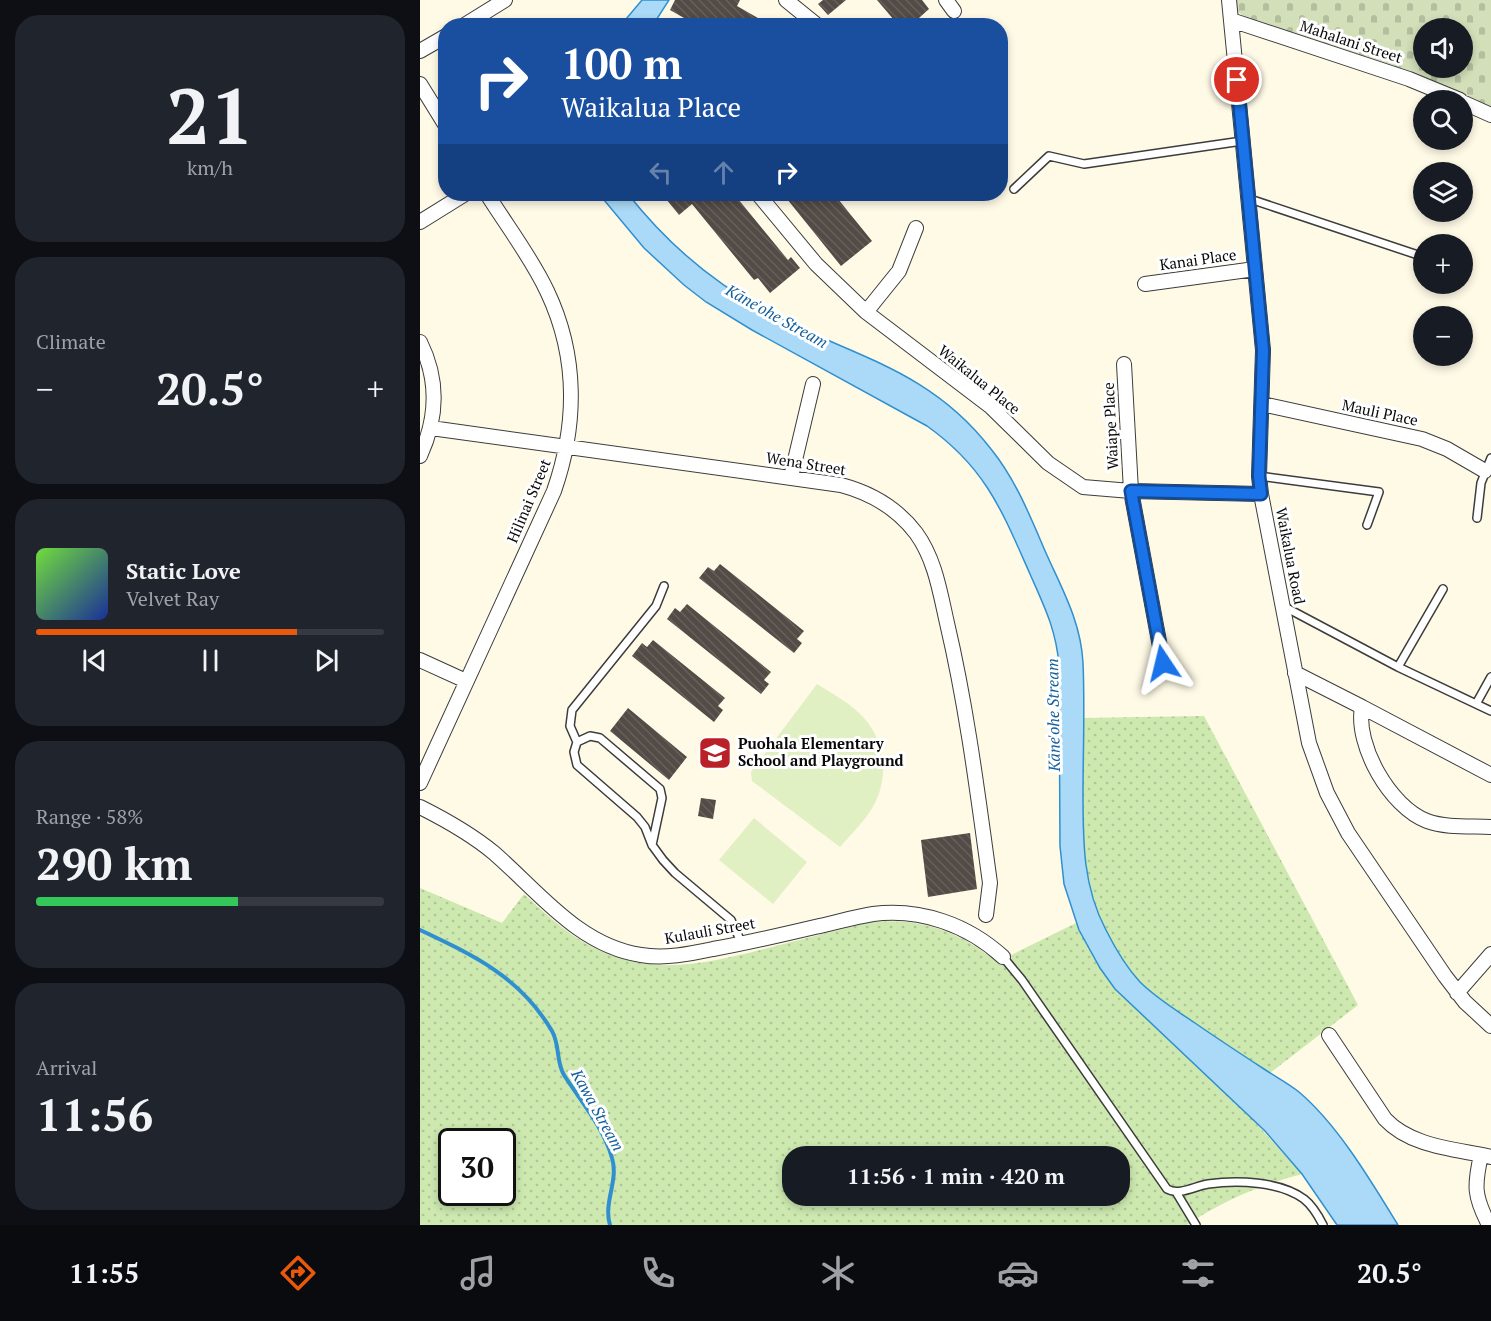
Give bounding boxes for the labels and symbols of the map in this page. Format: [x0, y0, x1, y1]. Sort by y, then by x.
street label: Mahalani Street [1298, 15, 1405, 67]
pin [1211, 54, 1262, 105]
street label: Kanai Place [1158, 244, 1237, 274]
water label: Kāne'ohe Stream [721, 278, 832, 353]
street label: Waikalua Place [934, 340, 1025, 418]
street label: Waiape Place [1098, 382, 1122, 470]
street label: Mauli Place [1340, 394, 1420, 430]
street label: Wena Street [765, 447, 848, 479]
street label: Hilinai Street [501, 455, 555, 546]
street label: Waikalua Road [1272, 506, 1310, 606]
position arrow [1131, 631, 1195, 695]
water label: Kāne'ohe Stream [1041, 658, 1065, 773]
place label: Puohala Elementary School and Playground [738, 733, 904, 770]
school or university icon: Puohala Elementary School and Playground [697, 735, 733, 771]
street label: Kulauli Street [663, 912, 757, 948]
water label: Kawa Stream [566, 1064, 630, 1155]
speed limit sign: 30 [438, 1128, 516, 1206]

